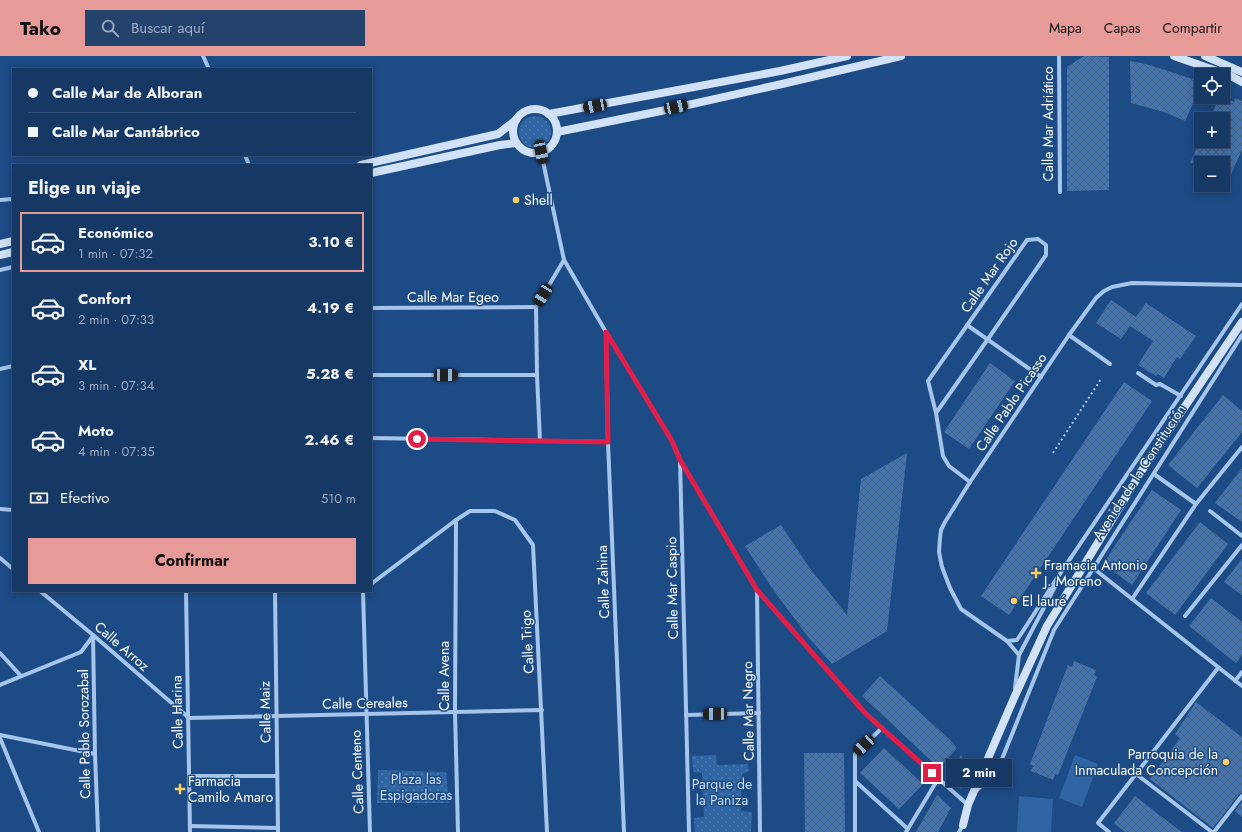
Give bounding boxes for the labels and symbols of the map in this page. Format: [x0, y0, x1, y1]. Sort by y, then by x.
street label: Calle Mar Adriático [1038, 66, 1058, 182]
car [582, 98, 608, 114]
car [663, 99, 689, 115]
car [533, 139, 549, 165]
place label: Shell [524, 190, 553, 210]
marker: Shell [511, 195, 521, 205]
street label: Calle Mar Rojo [956, 233, 1023, 317]
car [532, 282, 554, 308]
street label: Calle Mar Egeo [407, 287, 499, 307]
street label: Calle Pablo Picasso [971, 348, 1052, 455]
car [434, 369, 458, 381]
street label: Avenida de la Constitución [1087, 400, 1191, 544]
route start [408, 430, 426, 448]
street label: Calle Mar Caspio [661, 536, 683, 639]
street label: Calle Zahina [592, 545, 614, 619]
place label: Framacia Antonio J. Moreno [1042, 555, 1148, 591]
marker: Framacia Antonio J. Moreno [1031, 568, 1041, 578]
place label: El lauré [1022, 591, 1066, 611]
marker: El lauré [1009, 596, 1019, 606]
street label: Calle Trigo [515, 609, 539, 674]
street label: Calle Arroz [90, 617, 154, 676]
street label: Calle Avena [434, 641, 454, 711]
street label: Calle Mar Negro [737, 661, 759, 761]
street label: Calle Pablo Sorozabal [73, 669, 95, 799]
street label: Calle Harina [166, 675, 188, 749]
street label: Calle Maiz [254, 680, 276, 743]
street label: Calle Cereales [322, 692, 408, 714]
car [703, 708, 727, 720]
street label: Calle Centeno [346, 729, 368, 814]
car [851, 732, 877, 758]
place label: Parroquia de la Inmaculada Concepción [1075, 744, 1218, 780]
marker: Parroquia de la Inmaculada Concepción [1221, 757, 1231, 767]
callout: 2 min [946, 759, 1012, 787]
route end [923, 764, 941, 782]
park label: Plaza las Espigadoras [380, 769, 453, 805]
place label: Farmacia Camilo Amaro [188, 771, 273, 807]
park label: Parque de la Paniza [692, 774, 752, 810]
marker: Farmacia Camilo Amaro [175, 784, 185, 794]

